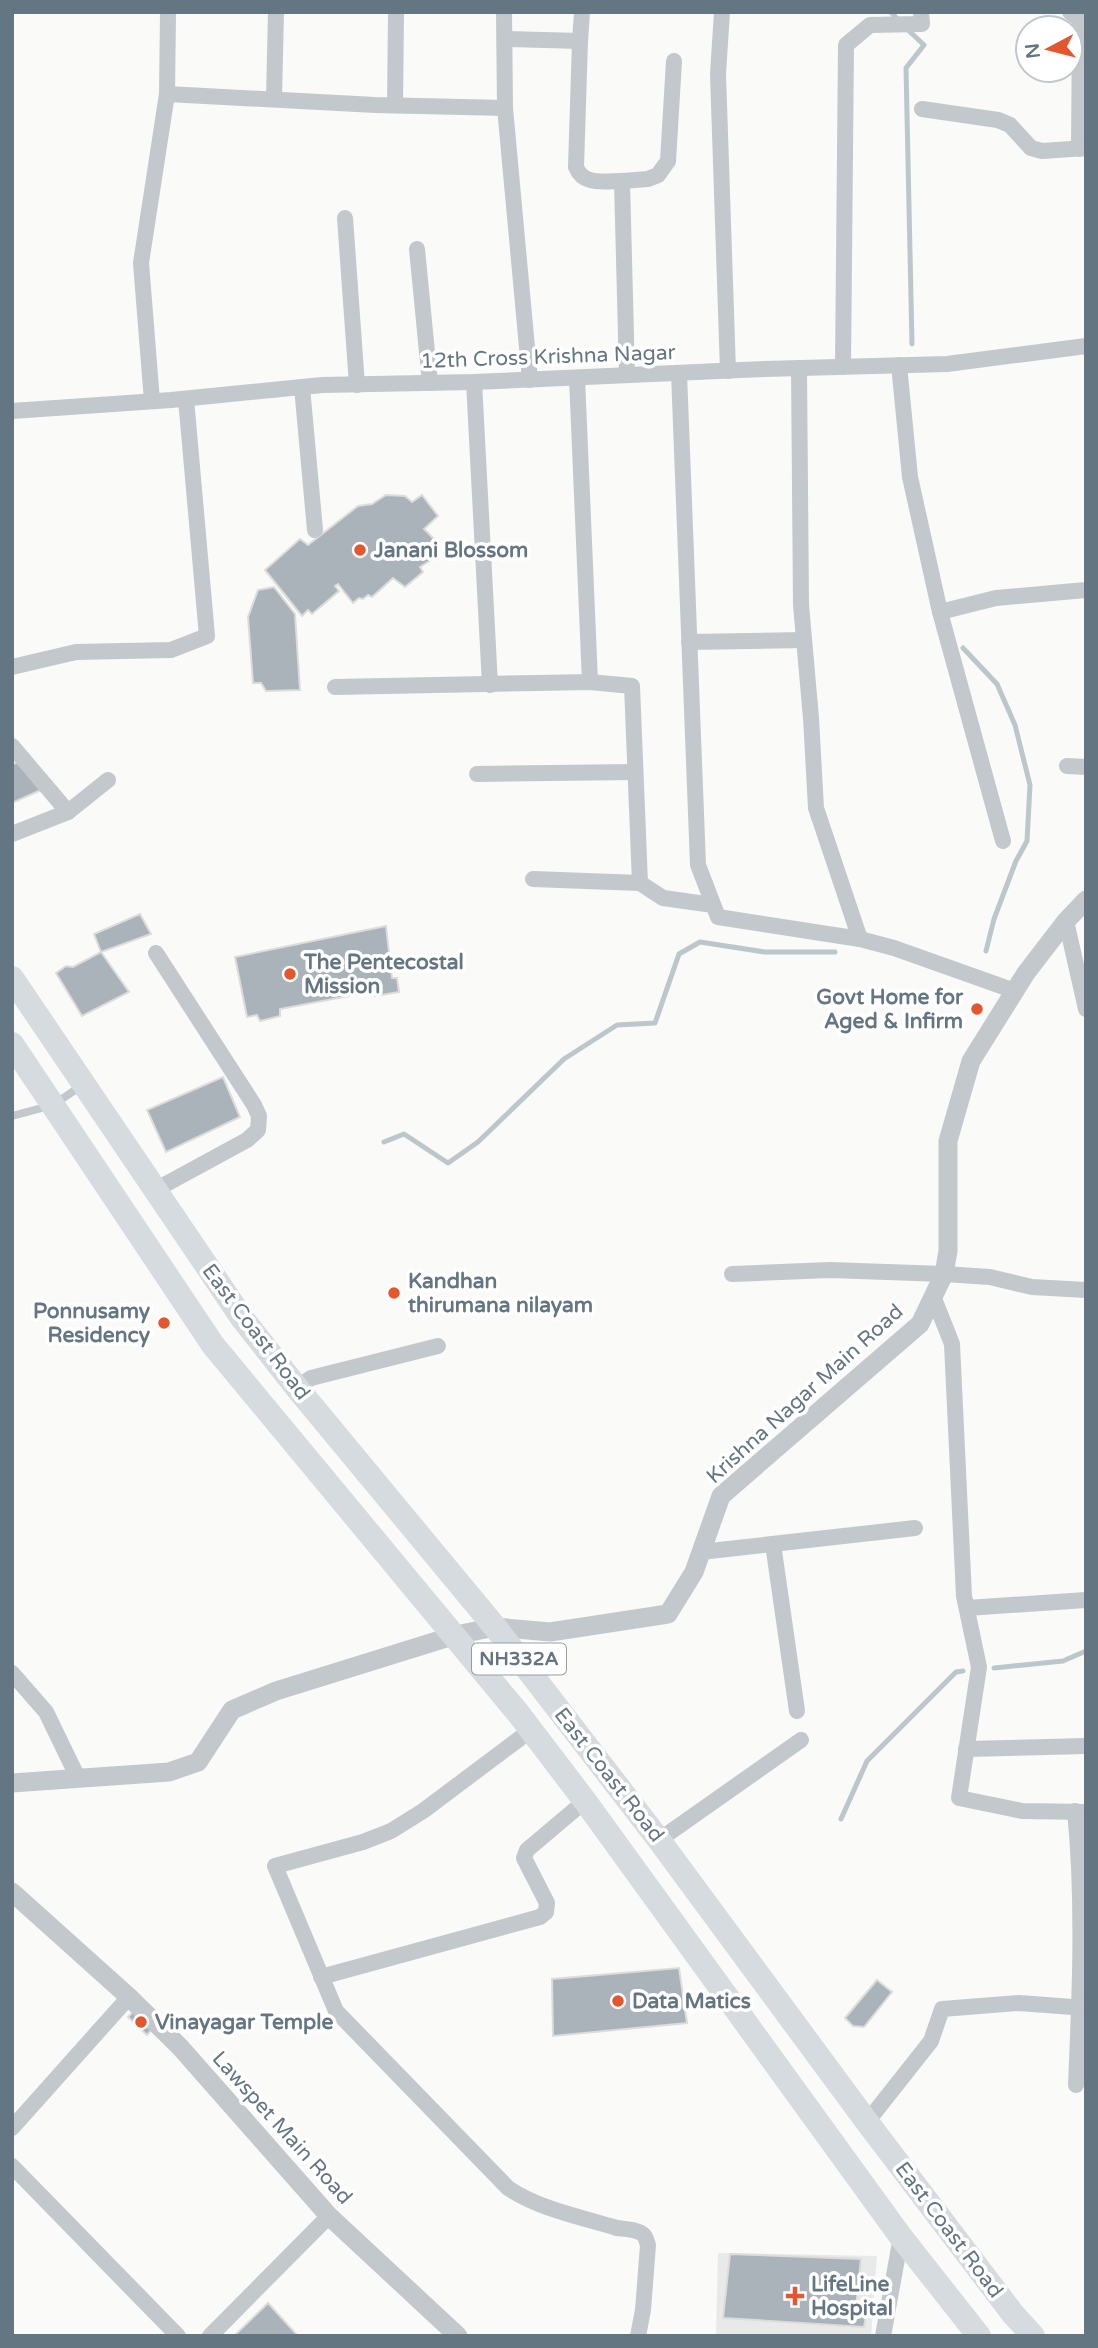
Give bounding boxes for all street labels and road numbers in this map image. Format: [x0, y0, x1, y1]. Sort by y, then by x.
street label: 12th Cross Krishna Nagar [420, 340, 676, 374]
street label: East Coast Road [197, 1259, 315, 1405]
street label: Krishna Nagar Main Road [702, 1299, 908, 1489]
road number: NH332A [472, 1644, 566, 1674]
street label: East Coast Road [549, 1703, 669, 1847]
street label: Lawspet Main Road [207, 2046, 357, 2210]
street label: East Coast Road [890, 2157, 1008, 2303]

